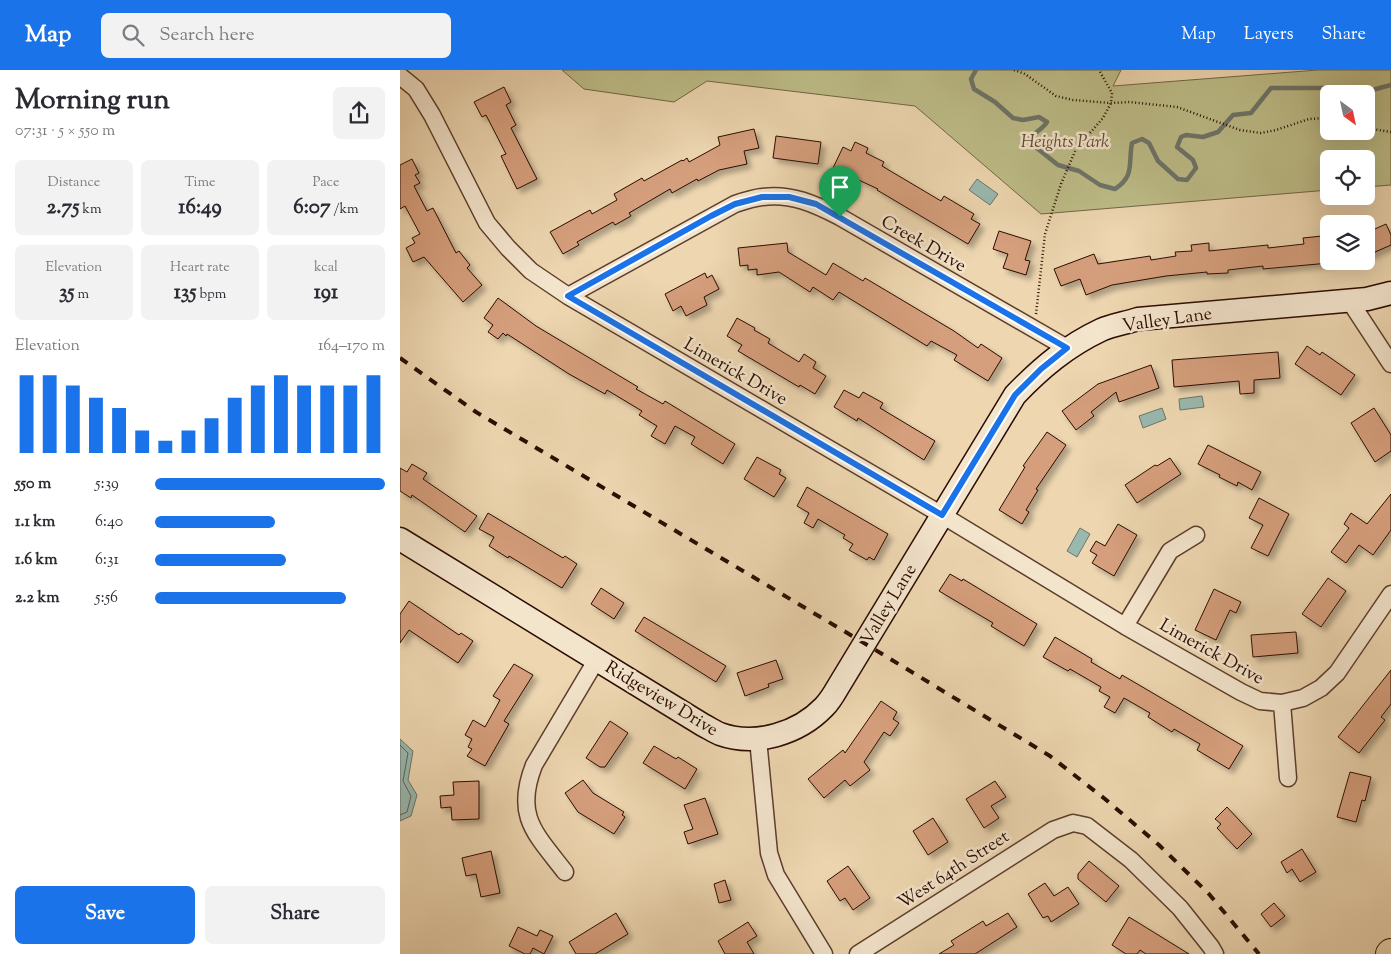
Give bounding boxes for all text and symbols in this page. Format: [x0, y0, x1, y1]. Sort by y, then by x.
search box [101, 13, 451, 58]
text: Map [25, 18, 71, 52]
icon: search [119, 21, 147, 49]
text: Search here [159, 22, 255, 49]
text: Map [1181, 22, 1216, 48]
text: Layers [1244, 22, 1294, 48]
text: Share [1322, 22, 1366, 48]
text: Morning run [15, 81, 170, 121]
north arrow [1320, 85, 1375, 140]
map controls [1320, 85, 1375, 270]
button: share [333, 87, 385, 139]
text: 07:31 · 5 × 550 m [15, 120, 115, 143]
park label: Heights Park [1021, 130, 1109, 156]
button: locate [1320, 150, 1375, 205]
pin [819, 166, 861, 217]
text: Distance [48, 173, 100, 193]
text: Time [184, 173, 216, 193]
text: Pace [313, 173, 339, 193]
icon: arrive [826, 173, 854, 201]
text: 2.75 [46, 193, 79, 223]
text: 16:49 [178, 193, 222, 223]
text: 6:07 [293, 193, 330, 223]
text: km [79, 200, 102, 220]
text: /km [330, 200, 359, 220]
street label: Creek Drive [876, 210, 970, 280]
button: layers [1320, 215, 1375, 270]
text: Elevation [46, 258, 102, 278]
text: Heart rate [170, 258, 230, 278]
text: kcal [314, 258, 338, 278]
text: 35 [59, 278, 75, 308]
text: 135 [174, 278, 196, 308]
text: 191 [314, 278, 338, 308]
text: m [75, 285, 89, 305]
text: bpm [196, 285, 226, 305]
street label: Valley Lane [1121, 302, 1214, 340]
street label: Limerick Drive [678, 333, 792, 413]
text: Elevation [15, 335, 80, 358]
text: 164–170 m [318, 335, 385, 358]
text: 550 m [15, 473, 51, 496]
text: 5:39 [95, 473, 119, 496]
text: 1.1 km [15, 511, 55, 534]
text: 6:40 [95, 511, 123, 534]
text: 1.6 km [15, 549, 57, 572]
text: 6:31 [95, 549, 119, 572]
street label: Valley Lane [855, 560, 924, 651]
text: 2.2 km [15, 587, 59, 610]
text: 5:56 [95, 587, 118, 610]
street label: Limerick Drive [1154, 613, 1268, 692]
street label: Ridgeview Drive [599, 656, 722, 744]
street label: West 64th Street [893, 825, 1015, 917]
button: Save [15, 886, 195, 944]
button: Share [205, 886, 385, 944]

